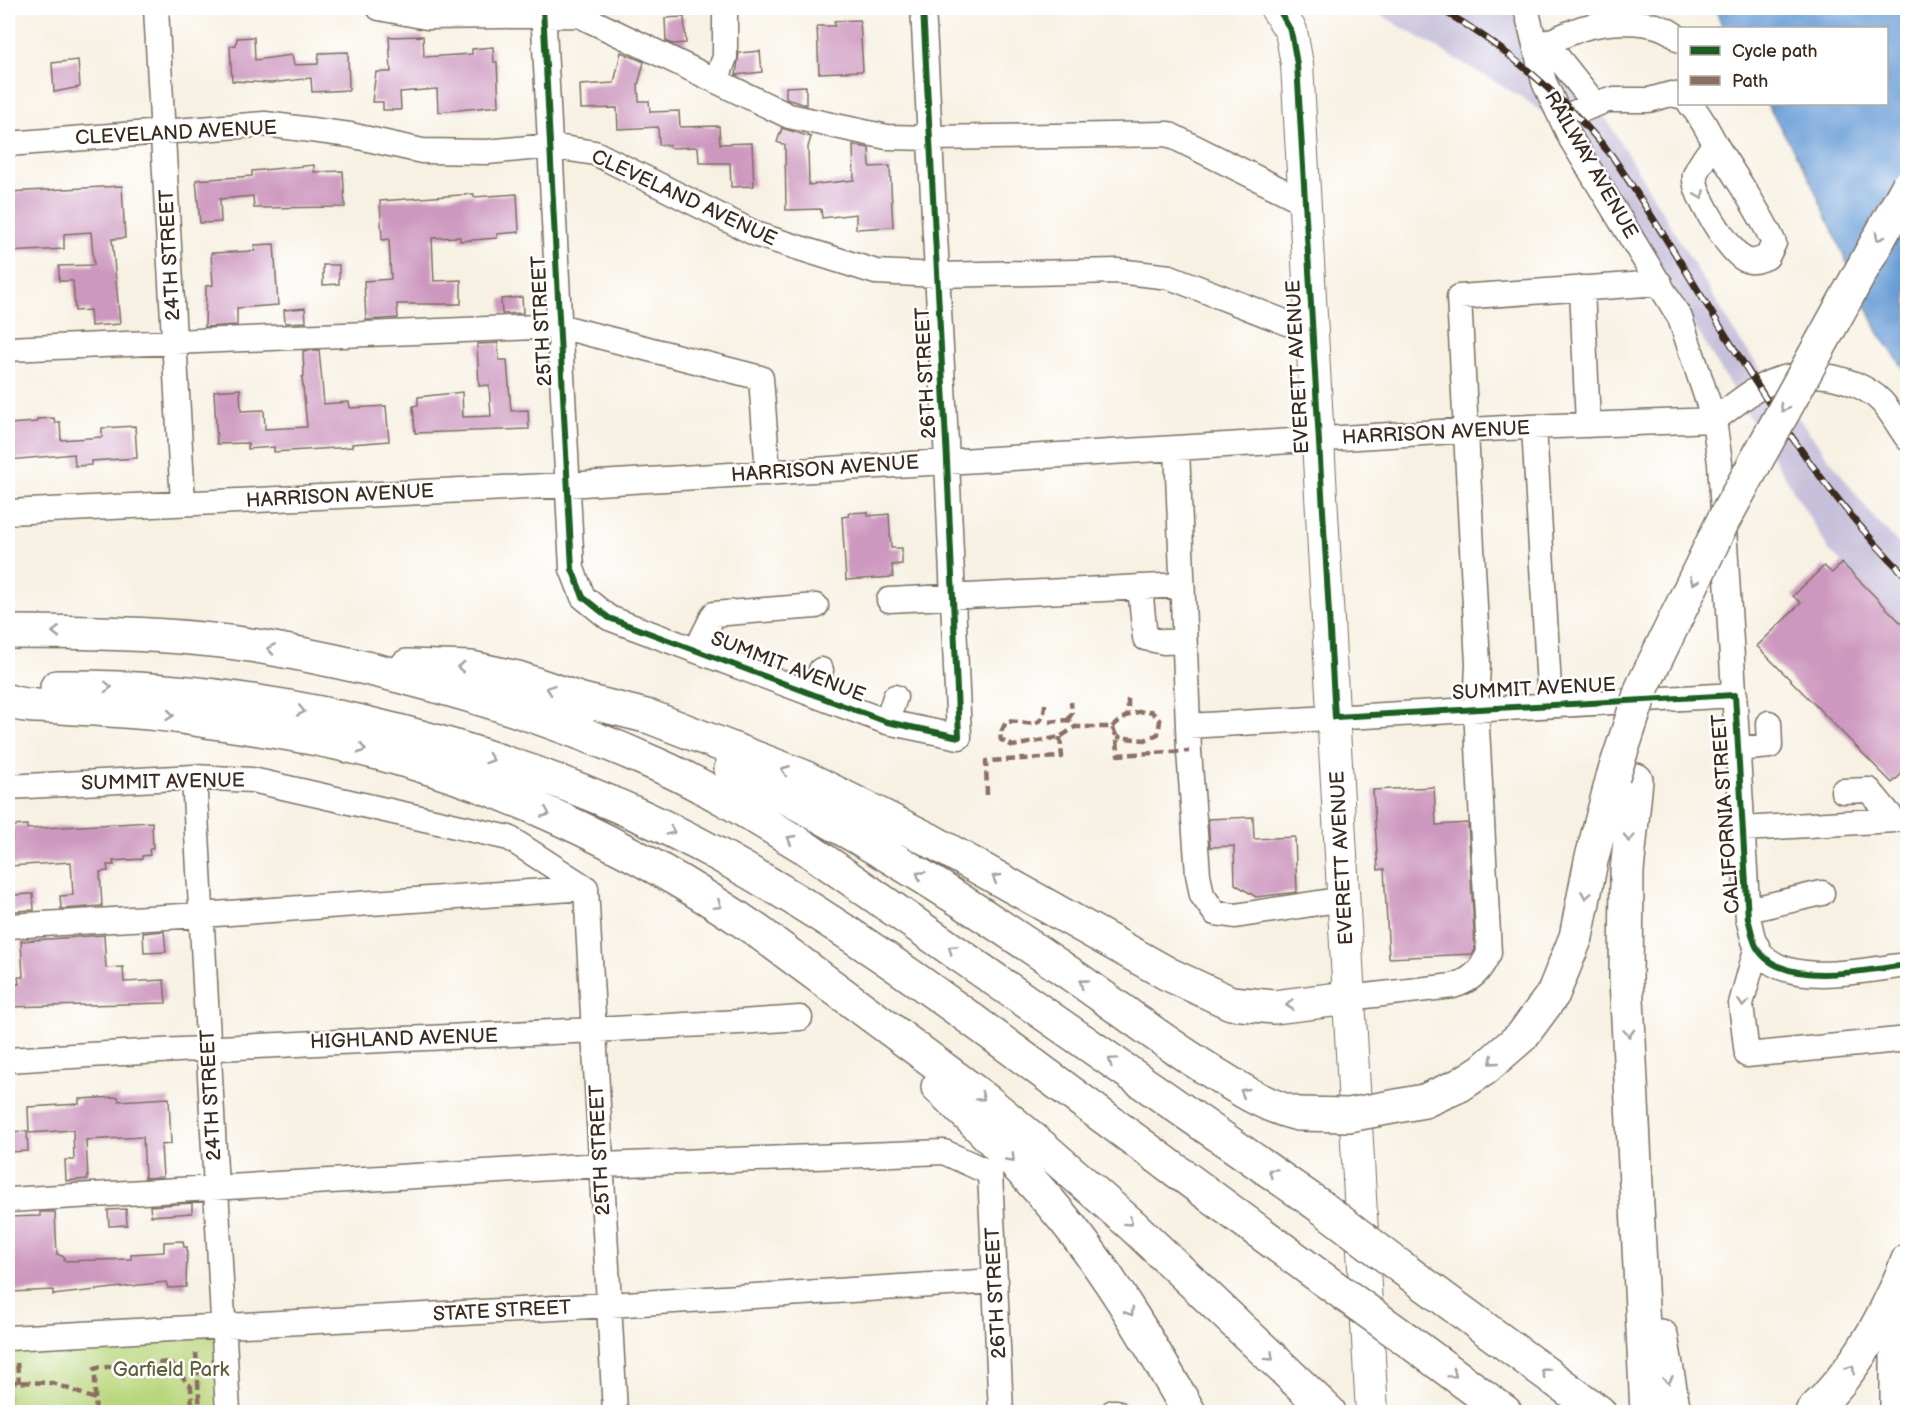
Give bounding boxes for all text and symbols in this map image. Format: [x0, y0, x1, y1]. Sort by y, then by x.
legend [1678, 27, 1888, 105]
text: Cycle path [1732, 41, 1818, 62]
text: Path [1732, 71, 1768, 92]
street label: RAILWAY AVENUE [1539, 87, 1643, 243]
street label: CLEVELAND AVENUE [74, 116, 278, 150]
street label: CLEVELAND AVENUE [587, 144, 781, 252]
street label: 24TH STREET [155, 189, 185, 321]
one-way arrow [1692, 190, 1705, 200]
one-way arrow [1875, 231, 1886, 242]
street label: 25TH STREET [527, 255, 557, 387]
street label: EVERETT AVENUE [1281, 279, 1315, 455]
street label: 26TH STREET [911, 306, 941, 440]
one-way arrow [1780, 402, 1791, 412]
street label: HARRISON AVENUE [1341, 416, 1531, 450]
street label: HARRISON AVENUE [730, 450, 920, 488]
street label: HARRISON AVENUE [245, 479, 435, 513]
one-way arrow [1690, 574, 1702, 585]
one-way arrow [51, 626, 60, 638]
street label: SUMMIT AVENUE [707, 626, 869, 708]
one-way arrow [266, 643, 276, 656]
one-way arrow [456, 661, 465, 674]
street label: SUMMIT AVENUE [1452, 673, 1616, 705]
one-way arrow [103, 681, 112, 694]
one-way arrow [545, 683, 556, 696]
one-way arrow [296, 704, 306, 717]
one-way arrow [166, 708, 175, 721]
street label: CALIFORNIA STREET [1707, 713, 1745, 915]
one-way arrow [357, 742, 367, 755]
one-way arrow [484, 751, 495, 764]
one-way arrow [781, 765, 792, 777]
street label: SUMMIT AVENUE [81, 769, 245, 795]
street label: EVERETT AVENUE [1325, 770, 1359, 946]
one-way arrow [540, 805, 551, 817]
one-way arrow [665, 824, 675, 835]
one-way arrow [787, 834, 797, 846]
one-way arrow [1623, 834, 1636, 843]
one-way arrow [916, 871, 926, 883]
one-way arrow [992, 873, 1002, 885]
one-way arrow [1580, 891, 1592, 900]
one-way arrow [712, 897, 722, 909]
one-way arrow [947, 945, 958, 956]
one-way arrow [1078, 979, 1089, 990]
one-way arrow [1286, 998, 1295, 1011]
one-way arrow [1737, 998, 1750, 1007]
street label: HIGHLAND AVENUE [310, 1024, 498, 1054]
street label: 24TH STREET [196, 1029, 226, 1161]
one-way arrow [1623, 1029, 1636, 1038]
one-way arrow [1489, 1054, 1500, 1065]
one-way arrow [1107, 1057, 1118, 1068]
street label: 25TH STREET [585, 1084, 615, 1216]
one-way arrow [1240, 1088, 1250, 1099]
one-way arrow [974, 1089, 985, 1100]
one-way arrow [1004, 1152, 1015, 1162]
one-way arrow [1267, 1168, 1278, 1179]
one-way arrow [1122, 1215, 1133, 1226]
street label: 26TH STREET [981, 1226, 1011, 1360]
street label: STATE STREET [432, 1295, 572, 1327]
one-way arrow [1123, 1306, 1135, 1316]
one-way arrow [1263, 1350, 1274, 1361]
park label: Garfield Park [113, 1358, 229, 1382]
one-way arrow [1844, 1365, 1855, 1376]
one-way arrow [1446, 1366, 1457, 1377]
one-way arrow [1540, 1369, 1551, 1380]
one-way arrow [1662, 1375, 1674, 1384]

